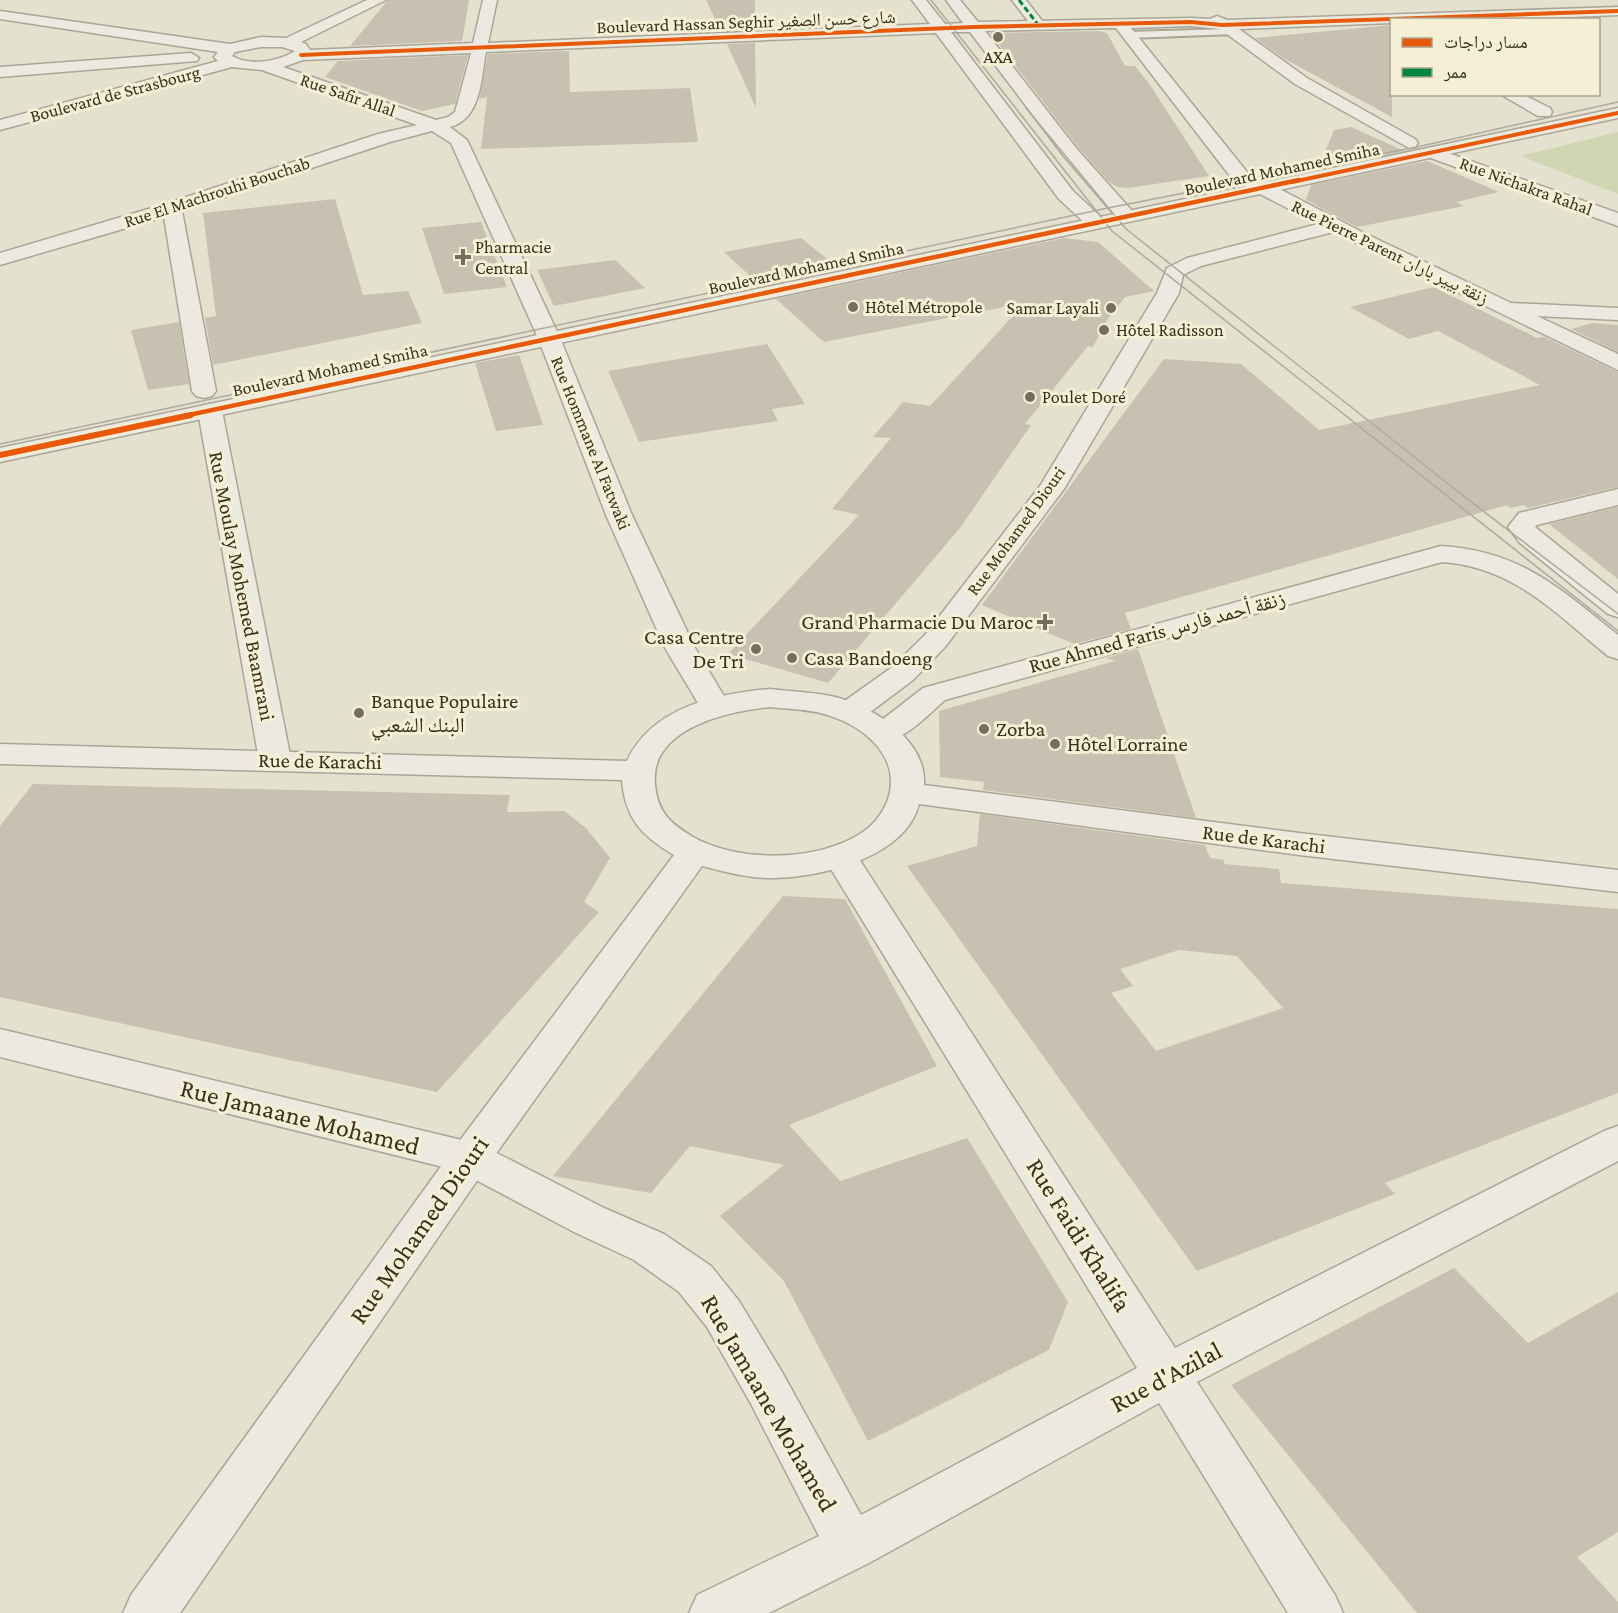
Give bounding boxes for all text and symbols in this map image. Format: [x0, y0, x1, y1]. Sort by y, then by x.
street label: Boulevard Hassan Seghir شارع حسن الصغير [596, 7, 896, 38]
legend [1390, 18, 1600, 96]
marker: AXA [991, 30, 1005, 44]
text: مسار دراجات [1444, 32, 1528, 52]
place label: AXA [983, 47, 1013, 67]
street label: Boulevard de Strasbourg [28, 62, 203, 126]
text: ممر [1443, 62, 1467, 82]
street label: Rue Safir Allal [298, 69, 399, 121]
street label: Boulevard Mohamed Smiha [1183, 139, 1381, 199]
street label: Rue El Machrouhi Bouchab [122, 153, 312, 231]
street label: Rue Nichakra Rahal [1457, 153, 1595, 219]
street label: Rue Pierre Parent زنقة بيير باران [1288, 196, 1492, 309]
place label: Pharmacie Central [475, 237, 551, 278]
street label: Boulevard Mohamed Smiha [707, 238, 905, 298]
marker: Pharmacie Central [456, 250, 470, 264]
place label: Hôtel Métropole [865, 297, 982, 317]
place label: Samar Layali [1007, 298, 1099, 318]
marker: Hôtel Métropole [846, 300, 860, 314]
marker: Samar Layali [1104, 301, 1118, 315]
place label: Hôtel Radisson [1116, 320, 1224, 340]
marker: Hôtel Radisson [1097, 323, 1111, 337]
street label: Boulevard Mohamed Smiha [231, 340, 429, 400]
street label: Rue Hommane Al Fatwaki [547, 353, 635, 533]
place label: Poulet Doré [1042, 387, 1126, 407]
marker: Poulet Doré [1023, 390, 1037, 404]
street label: Rue Moulay Mohemed Baamrani [204, 449, 280, 723]
street label: Rue Mohamed Diouri [963, 463, 1070, 599]
street label: Rue Ahmed Faris زنقة أحمد فارس [1026, 586, 1288, 679]
place label: Grand Pharmacie Du Maroc [801, 610, 1033, 634]
marker: Grand Pharmacie Du Maroc [1038, 615, 1052, 629]
place label: Casa Centre De Tri [644, 625, 744, 673]
marker: Casa Centre De Tri [749, 642, 763, 656]
place label: Casa Bandoeng [804, 646, 933, 670]
marker: Casa Bandoeng [785, 651, 799, 665]
place label: Banque Populaire البنك الشعبي [371, 689, 518, 741]
marker: Banque Populaire البنك الشعبي [352, 706, 366, 720]
place label: Zorba [996, 717, 1045, 741]
marker: Zorba [977, 722, 991, 736]
place label: Hôtel Lorraine [1067, 732, 1188, 756]
marker: Hôtel Lorraine [1048, 737, 1062, 751]
street label: Rue de Karachi [258, 748, 383, 774]
street label: Rue de Karachi [1201, 820, 1327, 859]
street label: Rue Jamaane Mohamed [177, 1073, 423, 1161]
street label: Rue Mohamed Diouri [343, 1130, 495, 1329]
street label: Rue Faidi Khalifa [1020, 1153, 1138, 1317]
street label: Rue Jamaane Mohamed [695, 1289, 843, 1517]
street label: Rue d'Azilal [1105, 1335, 1227, 1418]

